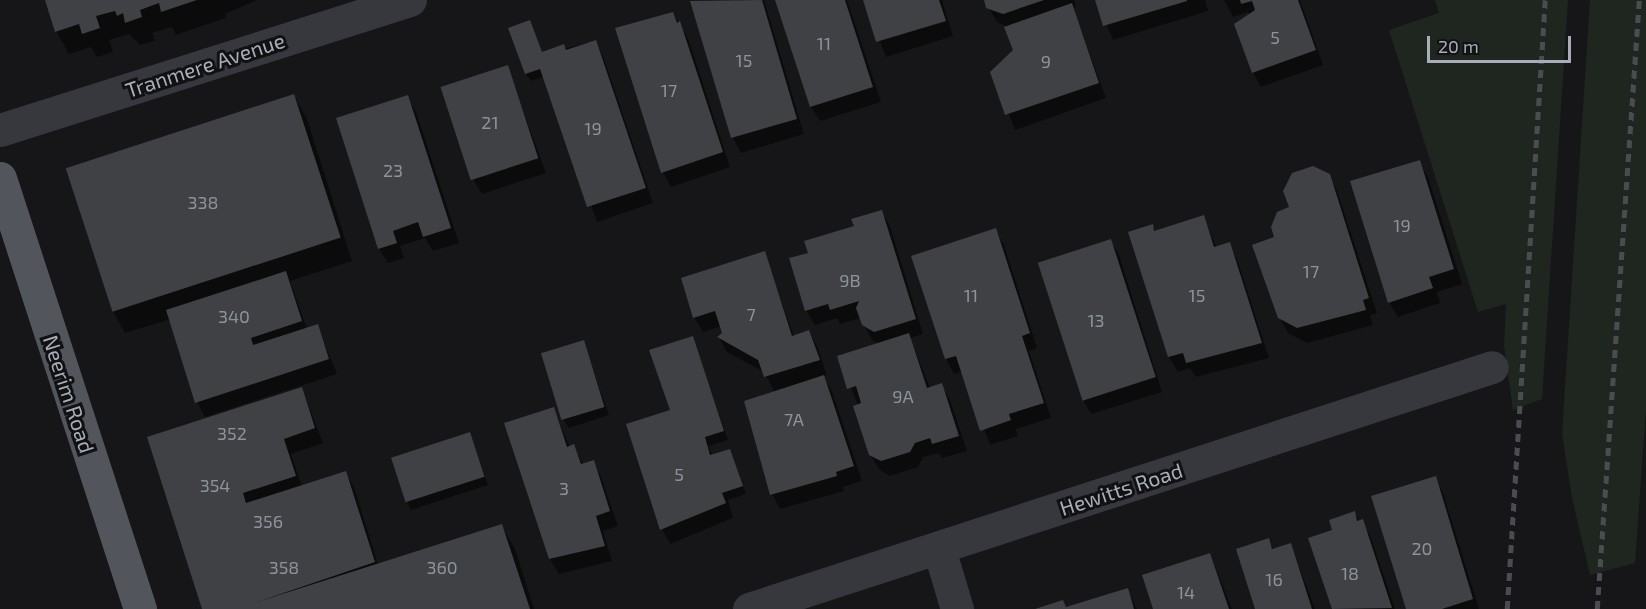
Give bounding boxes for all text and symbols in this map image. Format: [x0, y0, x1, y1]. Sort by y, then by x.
scale bar [1430, 24, 1574, 62]
house number: 5 [1270, 26, 1280, 48]
street label: Tranmere Avenue [122, 27, 288, 103]
house number: 11 [817, 32, 831, 54]
text: 20 m [1438, 35, 1479, 57]
house number: 15 [736, 49, 752, 71]
house number: 9 [1041, 50, 1051, 72]
house number: 17 [661, 79, 677, 101]
house number: 21 [481, 111, 499, 133]
house number: 19 [584, 117, 602, 139]
house number: 23 [383, 159, 403, 181]
house number: 338 [188, 191, 218, 213]
house number: 19 [1393, 214, 1411, 236]
house number: 17 [1303, 260, 1319, 282]
house number: 9B [839, 269, 861, 291]
house number: 11 [964, 284, 978, 306]
house number: 15 [1189, 284, 1205, 306]
house number: 7 [746, 303, 756, 325]
house number: 340 [218, 305, 250, 327]
house number: 13 [1087, 309, 1105, 331]
street label: Neerim Road [38, 332, 100, 456]
house number: 9A [892, 385, 914, 407]
house number: 7A [784, 408, 804, 430]
house number: 352 [217, 422, 247, 444]
street label: Hewitts Road [1056, 457, 1186, 521]
house number: 5 [674, 463, 684, 485]
house number: 354 [200, 474, 230, 496]
house number: 3 [559, 477, 569, 499]
house number: 356 [253, 510, 283, 532]
house number: 20 [1412, 537, 1432, 559]
house number: 358 [269, 556, 299, 578]
house number: 360 [426, 556, 458, 578]
house number: 18 [1341, 562, 1359, 584]
house number: 16 [1265, 568, 1283, 590]
house number: 14 [1177, 581, 1195, 603]

